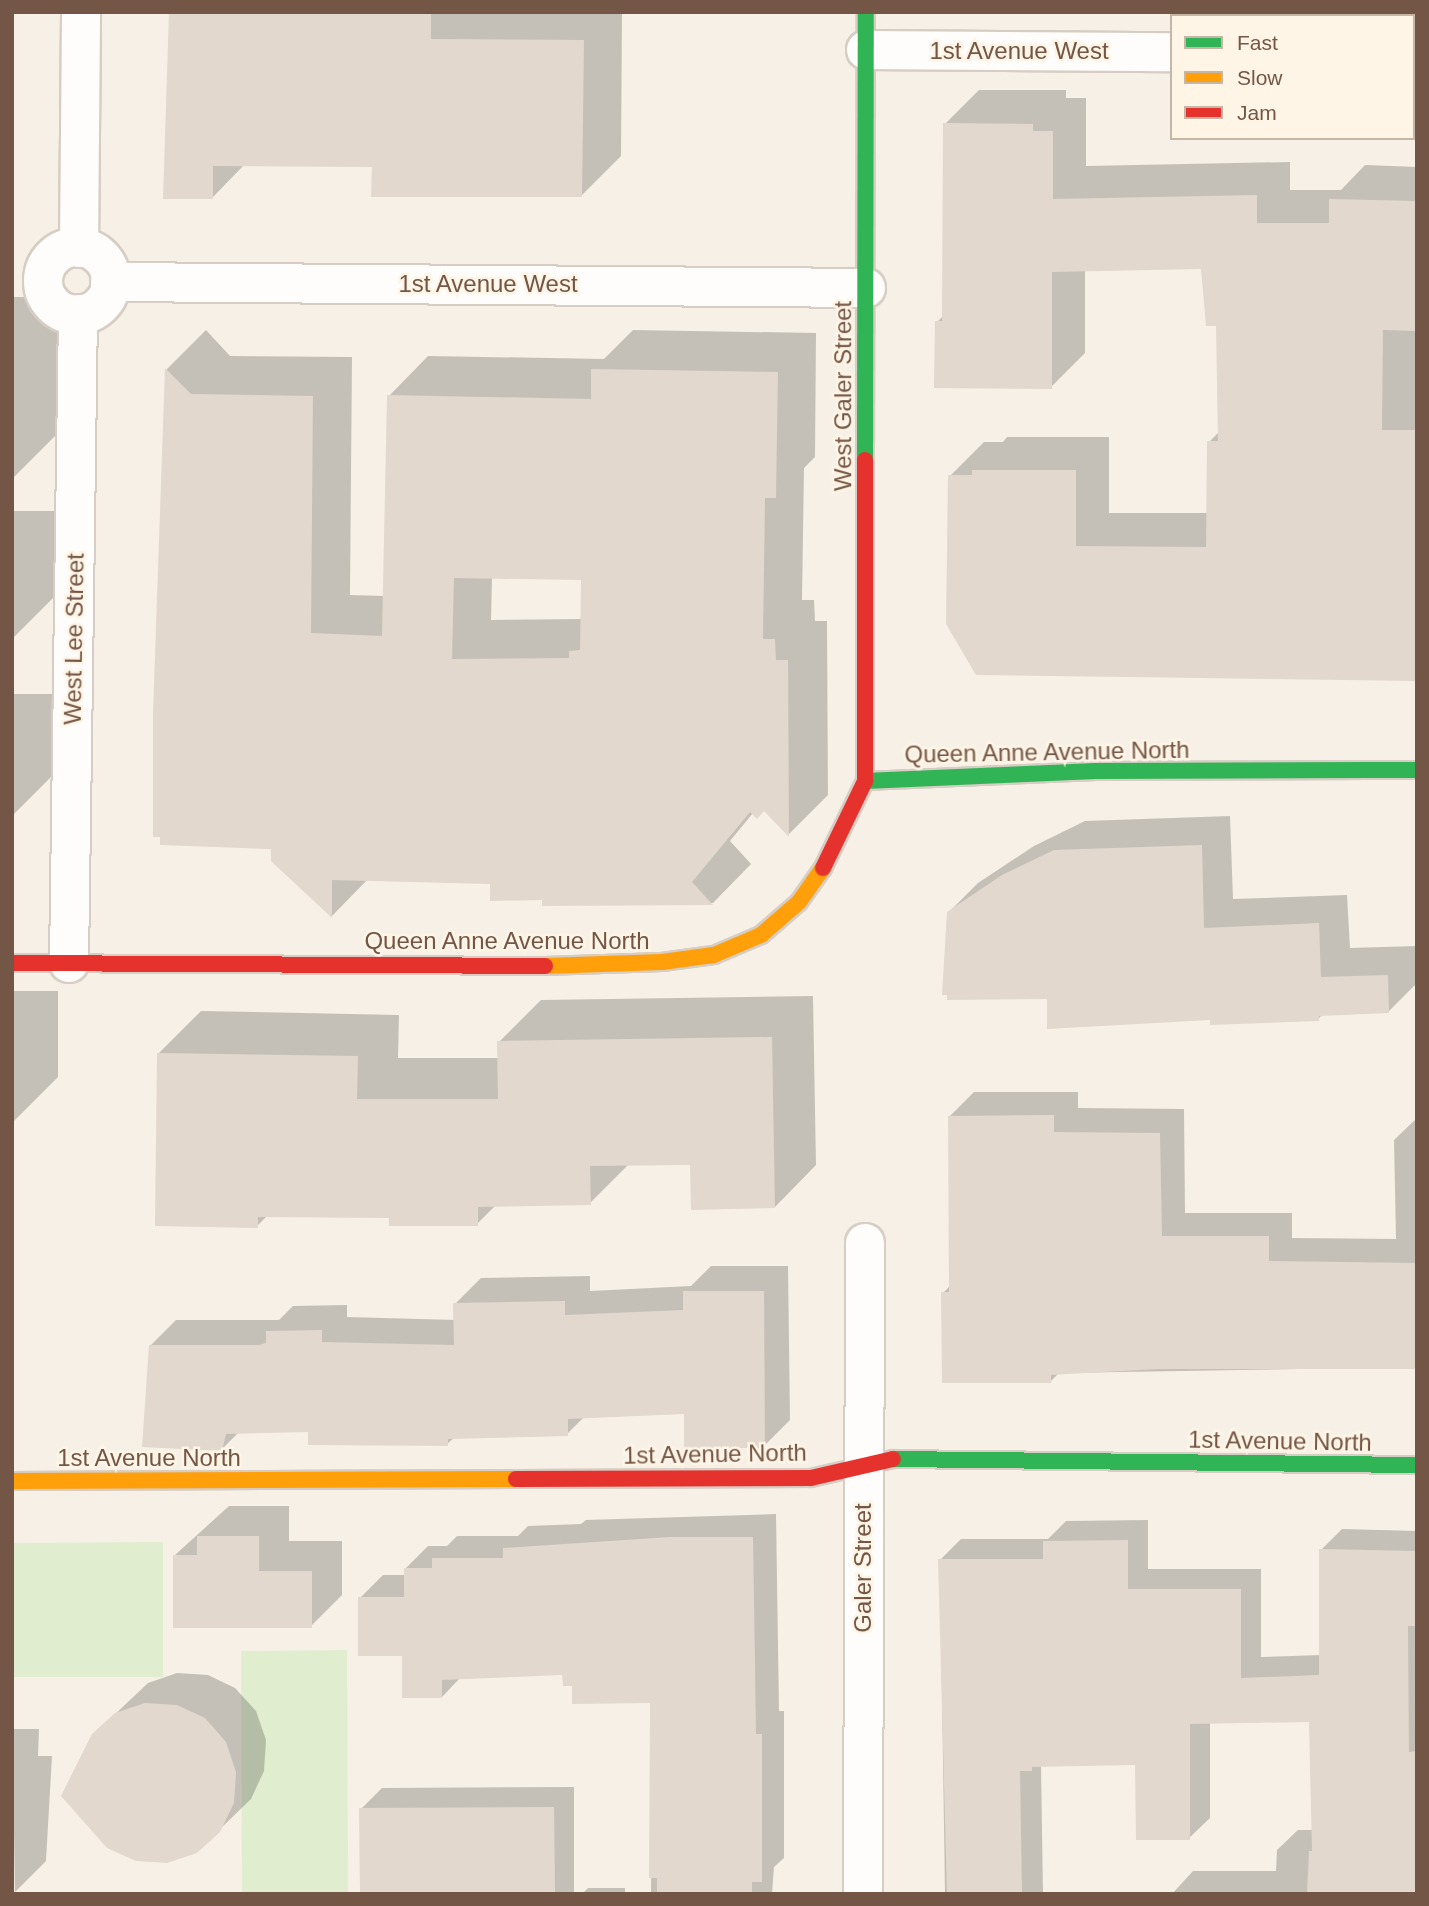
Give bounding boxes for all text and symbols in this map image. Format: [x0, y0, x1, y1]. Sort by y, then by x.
legend [1170, 14, 1415, 140]
text: Fast [1237, 31, 1278, 54]
street label: 1st Avenue West [929, 37, 1109, 65]
text: Slow [1237, 66, 1283, 89]
text: Jam [1237, 101, 1277, 124]
street label: 1st Avenue West [398, 270, 578, 298]
street label: West Galer Street [829, 301, 857, 491]
street label: West Lee Street [58, 553, 90, 725]
street label: Queen Anne Avenue North [903, 735, 1191, 769]
street label: Queen Anne Avenue North [363, 927, 651, 955]
street label: 1st Avenue North [1187, 1425, 1373, 1457]
street label: 1st Avenue North [622, 1438, 808, 1470]
street label: 1st Avenue North [56, 1444, 242, 1472]
street label: Galer Street [849, 1503, 877, 1633]

